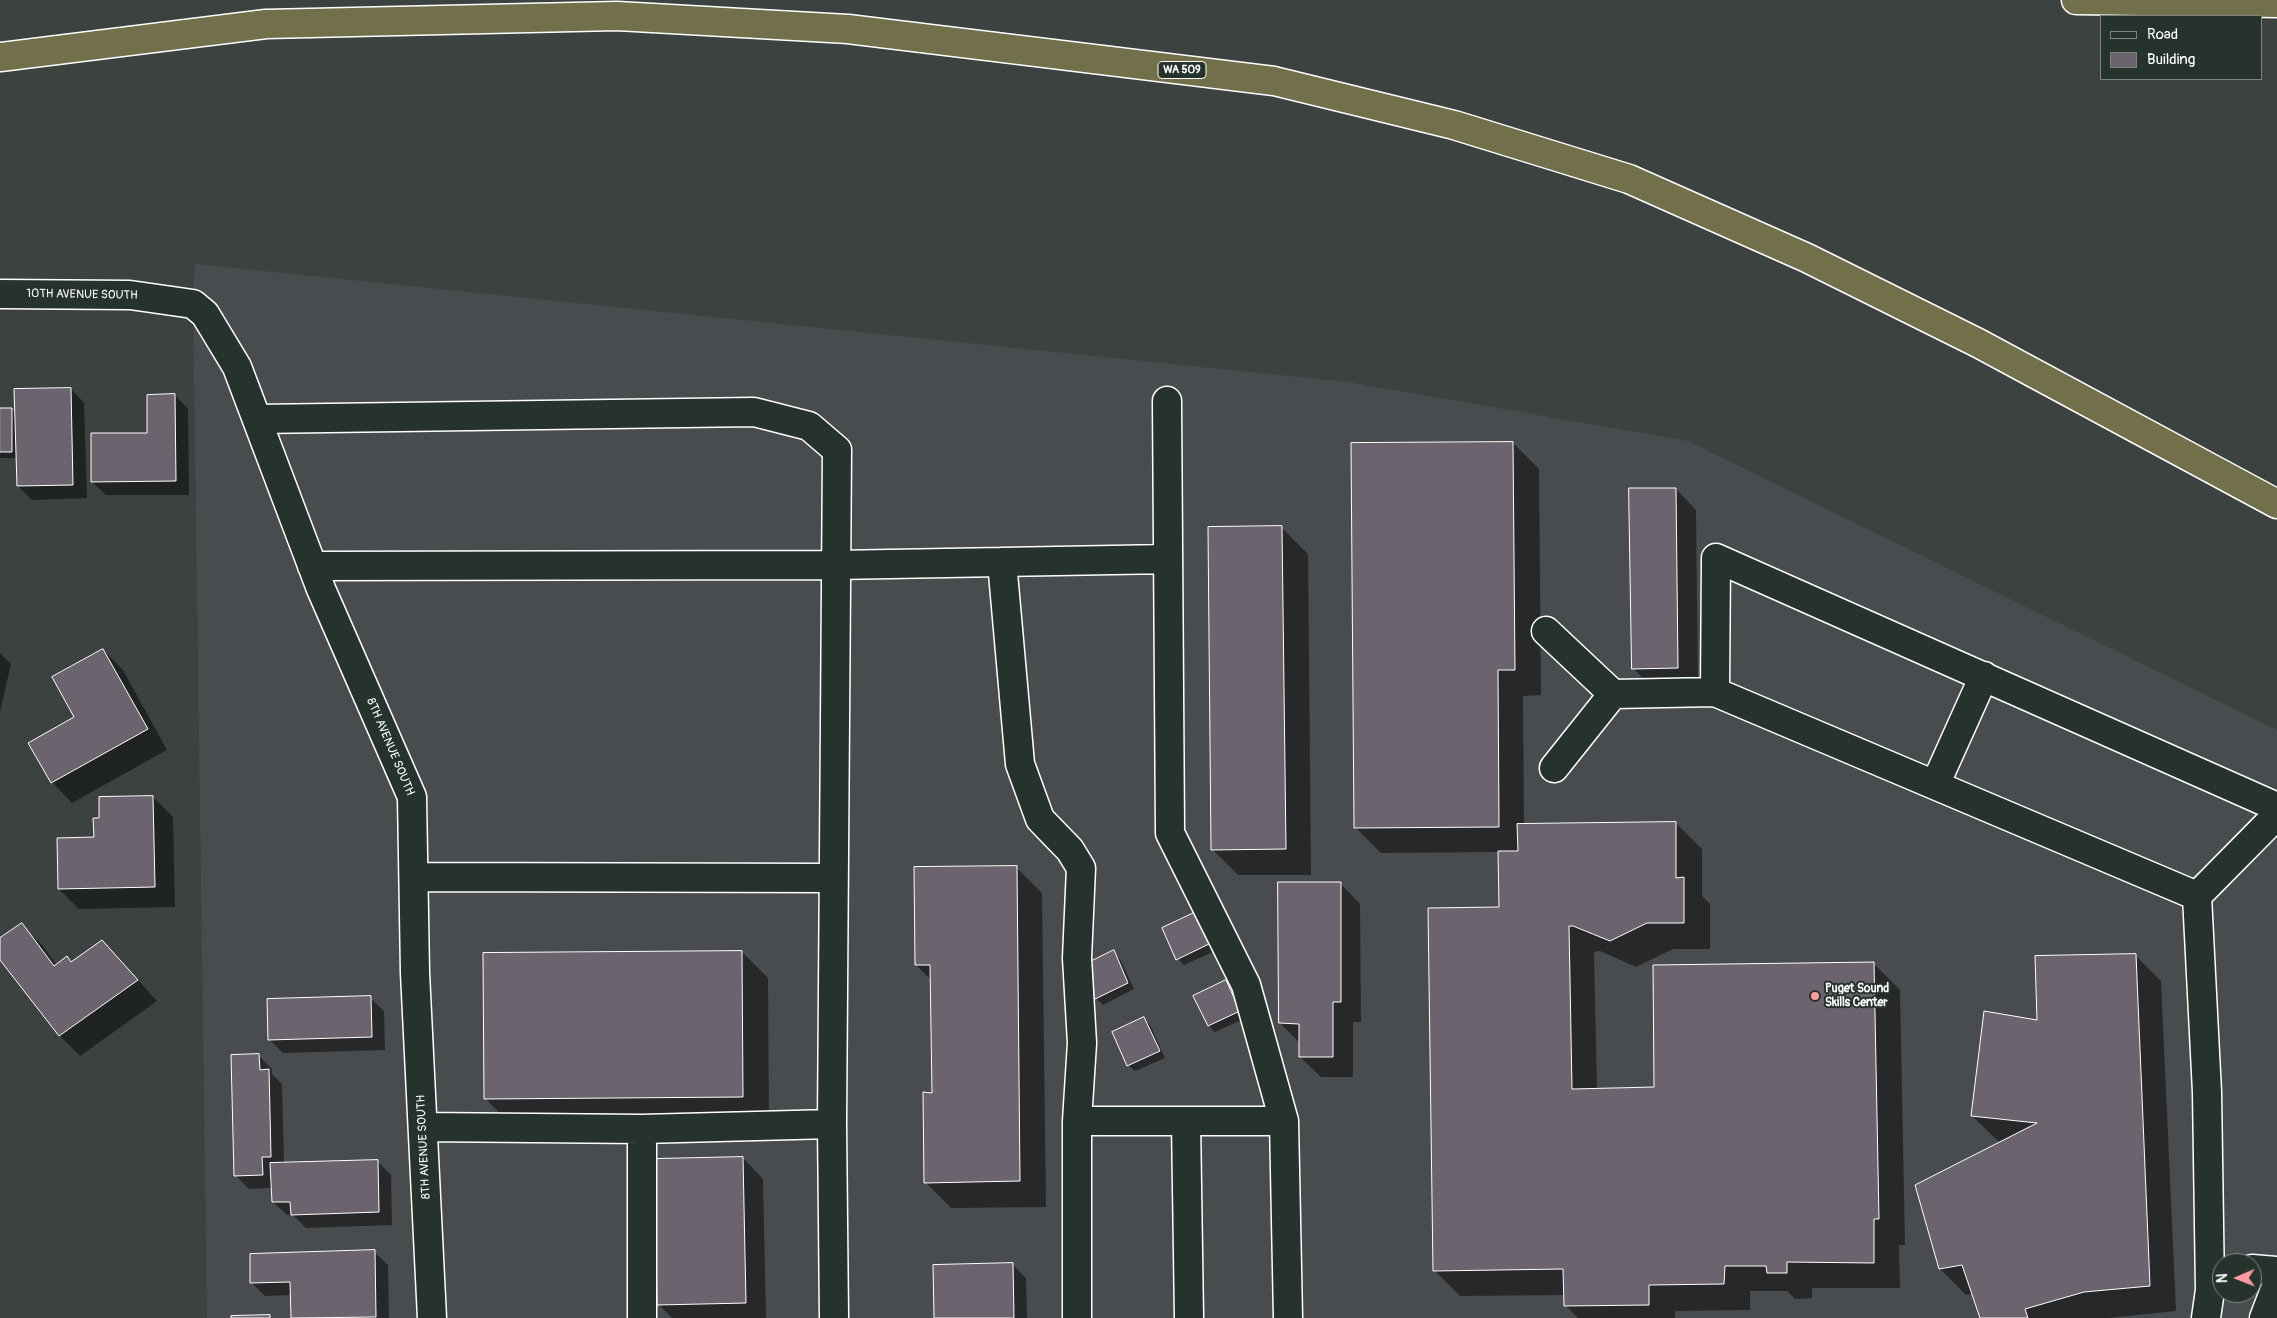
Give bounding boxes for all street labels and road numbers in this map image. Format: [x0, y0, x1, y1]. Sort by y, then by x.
road number: WA 509 [1158, 62, 1206, 78]
street label: 10TH AVENUE SOUTH [26, 287, 138, 303]
street label: 8TH AVENUE SOUTH [363, 696, 417, 798]
street label: 8TH AVENUE SOUTH [414, 1094, 434, 1200]

